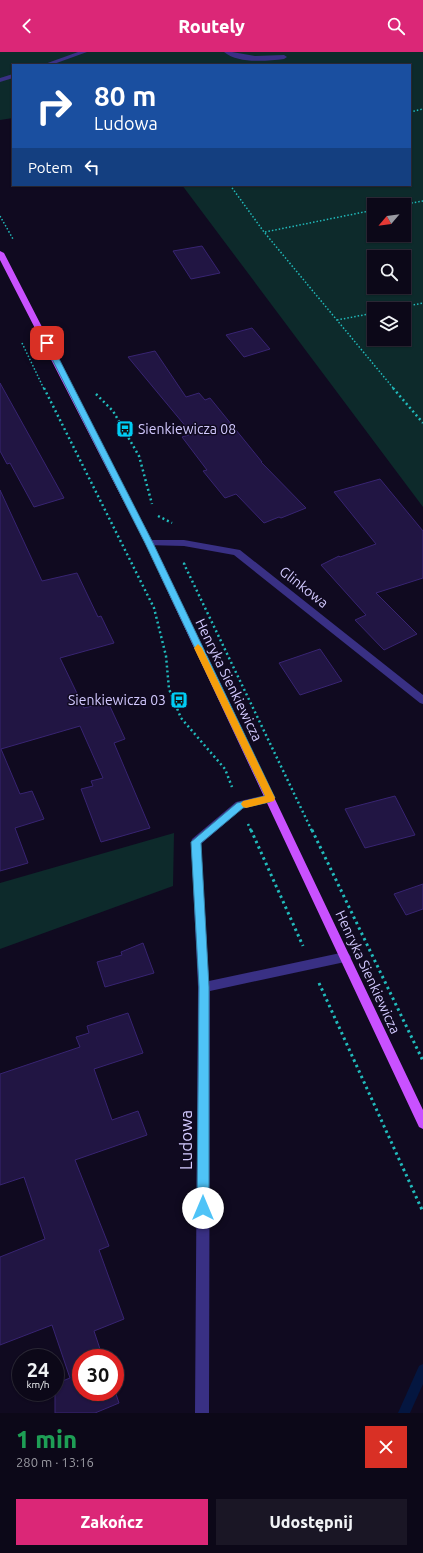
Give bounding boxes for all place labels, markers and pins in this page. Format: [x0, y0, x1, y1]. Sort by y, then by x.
pin [30, 326, 64, 360]
bus stop icon: Sienkiewicza 08 [115, 419, 135, 439]
place label: Sienkiewicza 08 [138, 421, 236, 437]
bus stop icon: Sienkiewicza 03 [169, 690, 189, 710]
place label: Sienkiewicza 03 [68, 692, 166, 708]

